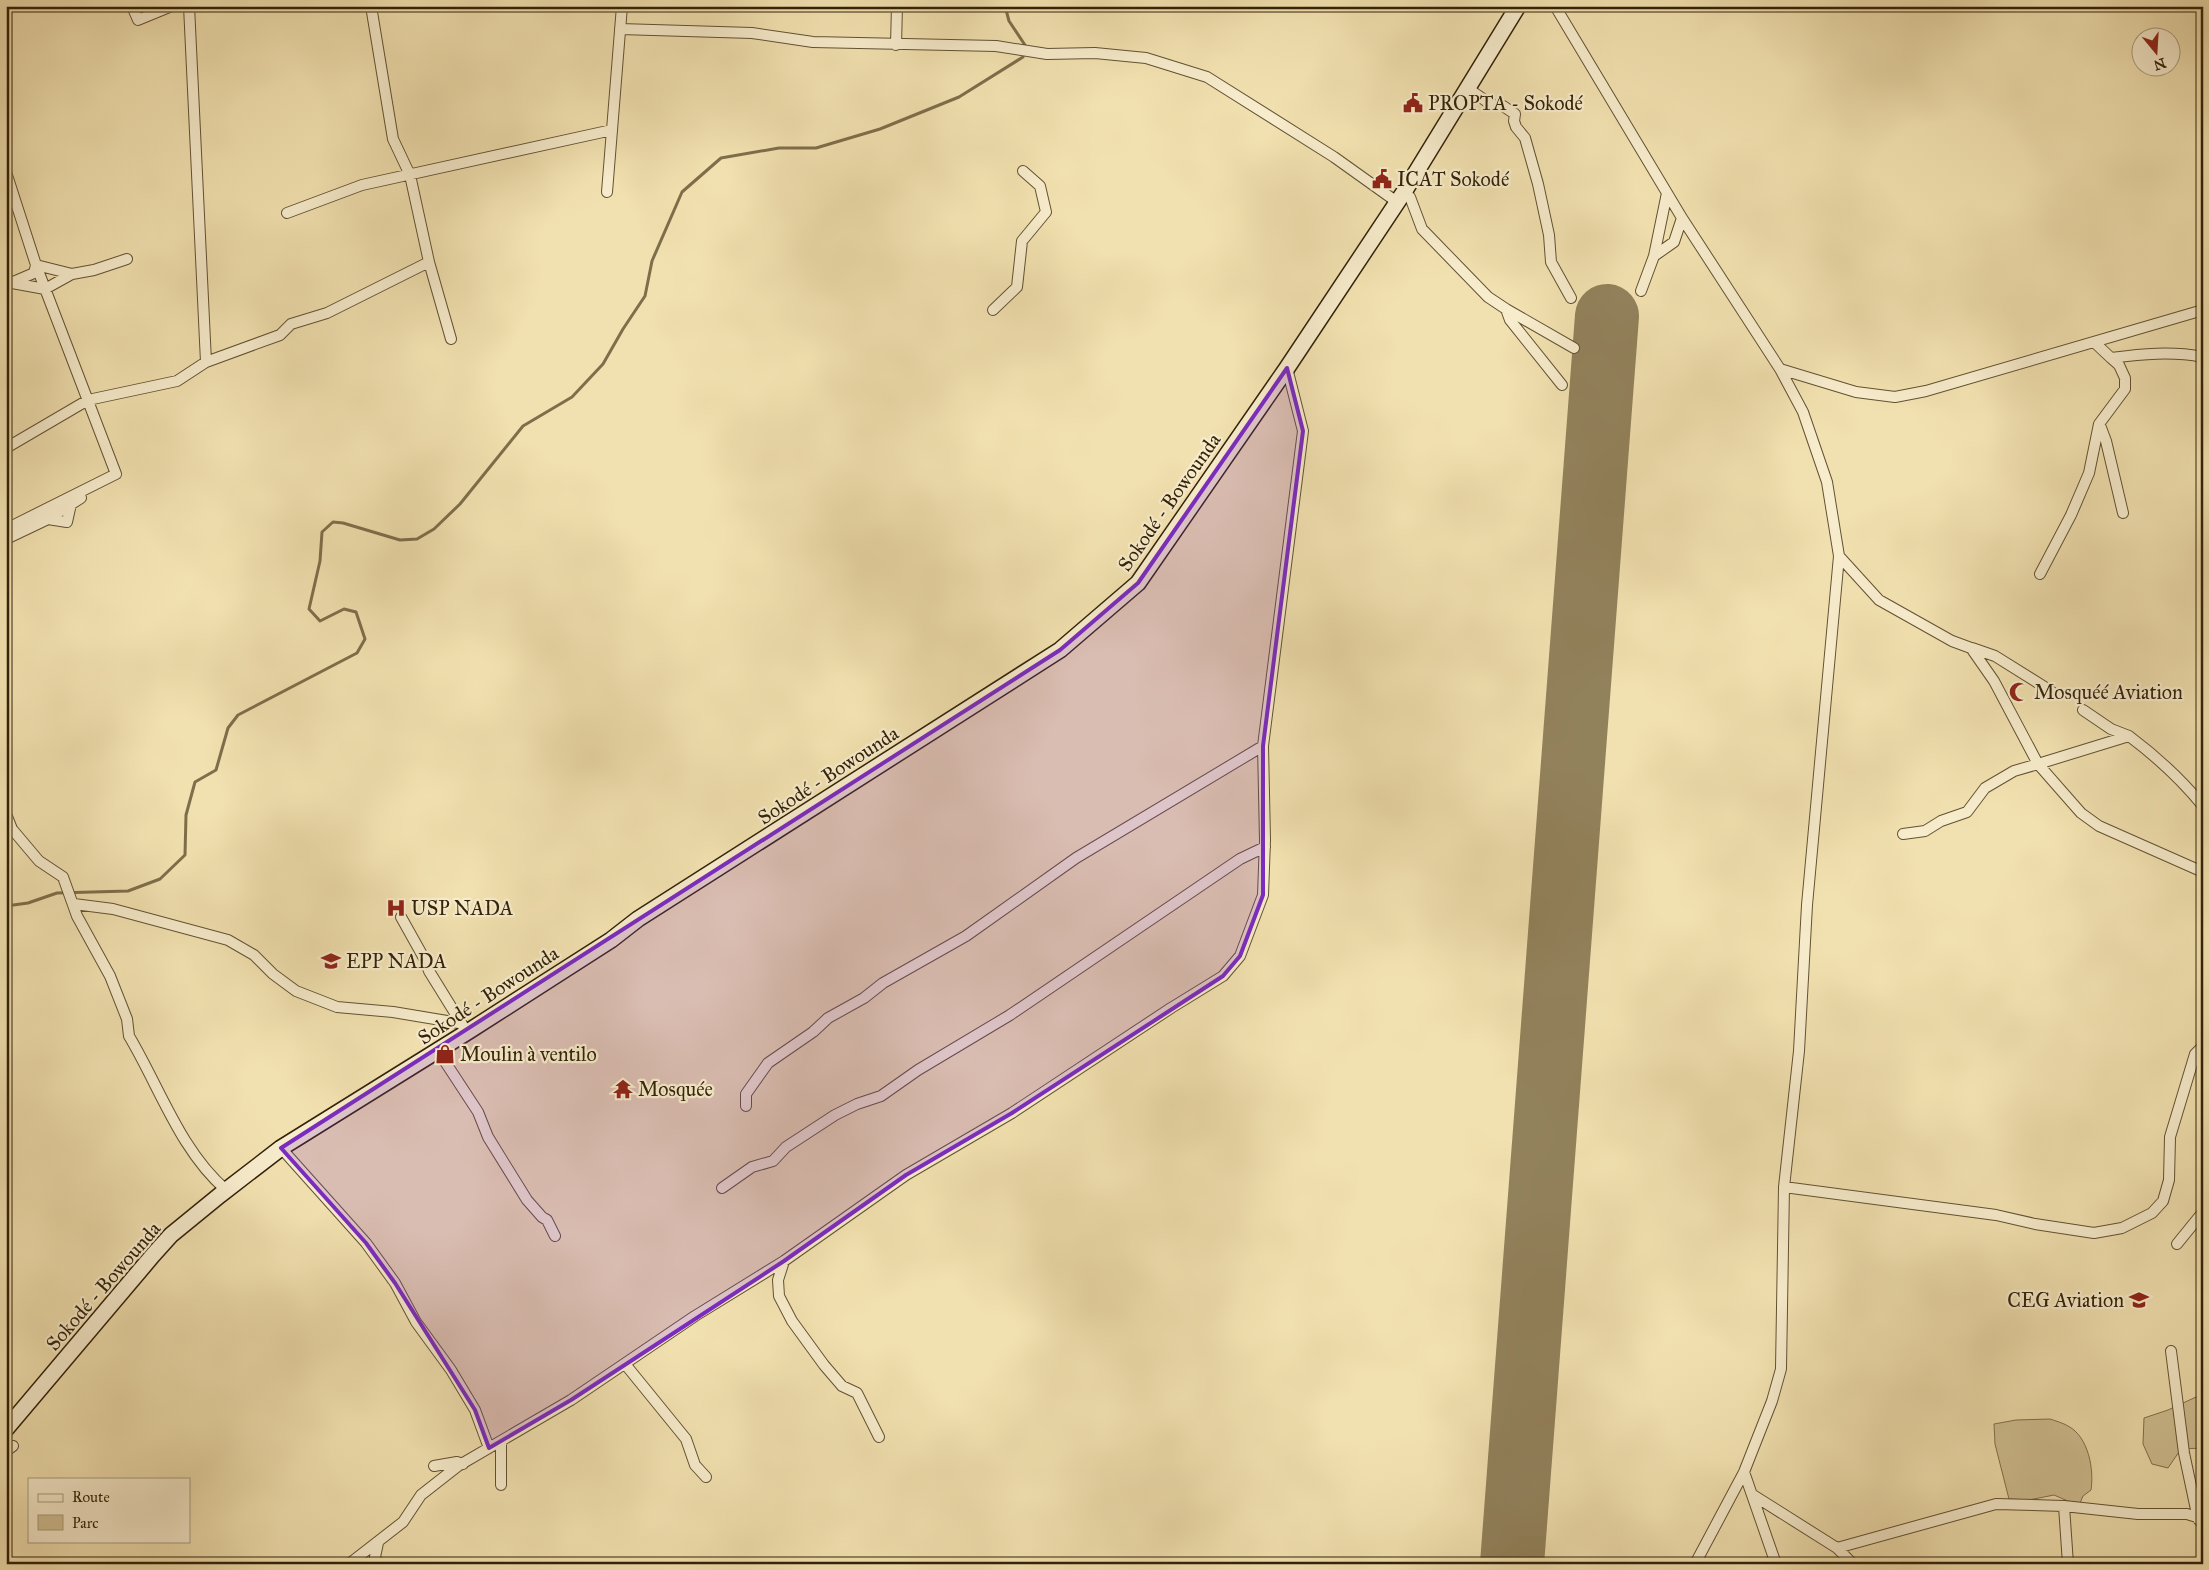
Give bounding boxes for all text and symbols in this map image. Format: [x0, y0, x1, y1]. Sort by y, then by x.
north arrow [2132, 28, 2182, 78]
text: N [2151, 54, 2168, 74]
place label: PROPTA - Sokodé [1428, 91, 1583, 115]
public building icon: PROPTA - Sokodé [1402, 92, 1424, 114]
place label: ICAT Sokodé [1397, 167, 1510, 191]
public building icon: ICAT Sokodé [1371, 168, 1393, 190]
street label: Sokodé - Bowounda [1113, 428, 1226, 576]
place label: Mosquéé Aviation [2034, 680, 2183, 705]
mosque icon: Mosquéé Aviation [2008, 681, 2030, 703]
street label: Sokodé - Bowounda [753, 720, 903, 829]
place label: USP NADA [411, 896, 514, 920]
hospital icon: USP NADA [385, 897, 407, 919]
street label: Sokodé - Bowounda [413, 940, 563, 1049]
place label: EPP NADA [346, 949, 447, 973]
school or university icon: EPP NADA [320, 950, 342, 972]
place label: Moulin à ventilo [460, 1042, 597, 1066]
shop icon: Moulin à ventilo [434, 1043, 456, 1065]
place label: Mosquée [638, 1077, 713, 1102]
temple icon: Mosquée [612, 1078, 634, 1100]
street label: Sokodé - Bowounda [41, 1216, 166, 1355]
place label: CEG Aviation [2007, 1288, 2124, 1312]
school or university icon: CEG Aviation [2128, 1289, 2150, 1311]
legend [28, 1478, 190, 1542]
text: Route [72, 1488, 110, 1506]
text: Parc [72, 1514, 99, 1532]

